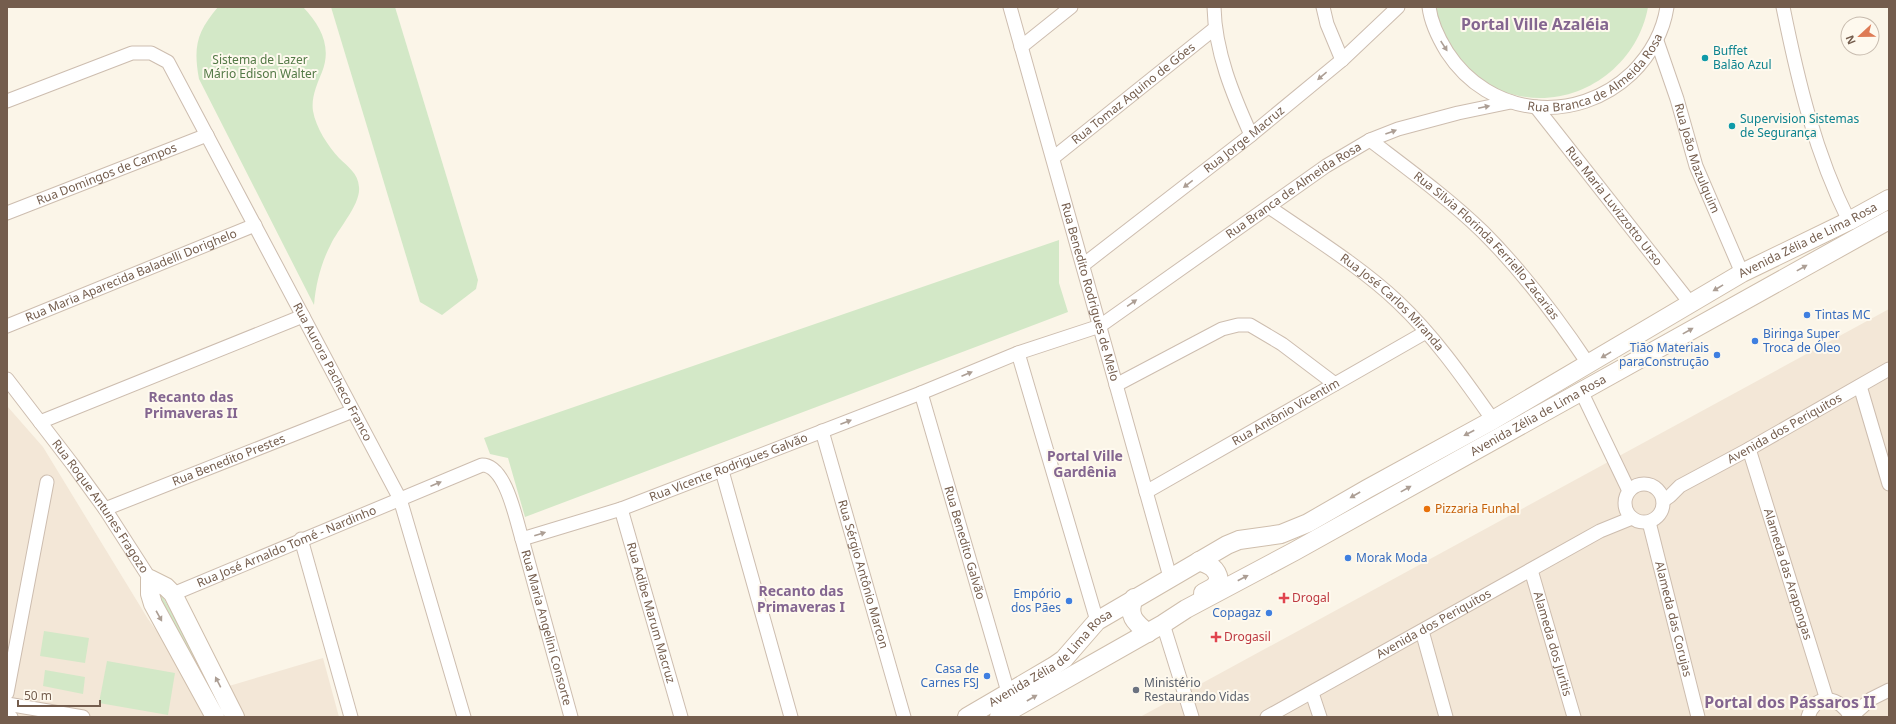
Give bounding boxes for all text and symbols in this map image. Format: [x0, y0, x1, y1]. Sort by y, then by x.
district label: Portal Ville Azaléia [1461, 13, 1609, 35]
north arrow [1840, 16, 1880, 56]
street label: Rua Branca de Almeida Rosa [1527, 31, 1666, 115]
text: N [1842, 33, 1859, 47]
street label: Rua Tomaz Aquino de Góes [1068, 38, 1199, 148]
one-way arrow [1440, 40, 1447, 52]
place label: Buffet Balão Azul [1713, 42, 1772, 73]
park label: Sistema de Lazer Mário Edison Walter [203, 51, 317, 82]
marker: Buffet Balão Azul [1700, 53, 1710, 63]
one-way arrow [1317, 72, 1328, 81]
street label: Rua João Mazulquim [1671, 101, 1724, 216]
street label: Rua Jorge Macruz [1200, 102, 1288, 177]
one-way arrow [1478, 104, 1490, 110]
place label: Supervision Sistemas de Segurança [1740, 110, 1859, 141]
marker: Supervision Sistemas de Segurança [1727, 121, 1737, 131]
one-way arrow [1386, 129, 1398, 135]
street label: Rua Branca de Almeida Rosa [1222, 138, 1364, 242]
street label: Rua Domingos de Campos [34, 139, 179, 209]
street label: Rua Maria Luvizzotto Urso [1562, 142, 1667, 269]
street label: Rua Silvia Florinda Ferriello Zacarias [1410, 167, 1564, 323]
one-way arrow [1183, 180, 1194, 188]
street label: Avenida Zélia de Lima Rosa [1735, 198, 1880, 282]
street label: Rua Benedito Rodrigues de Melo [1057, 201, 1124, 383]
street label: Rua Maria Aparecida Baladelli Dorighelo [23, 224, 239, 326]
street label: Rua José Carlos Miranda [1337, 249, 1448, 354]
one-way arrow [1796, 265, 1808, 272]
one-way arrow [1713, 284, 1723, 292]
street label: Rua Aurora Pacheco Franco [289, 299, 377, 444]
one-way arrow [1126, 299, 1137, 307]
place label: Tintas MC [1815, 306, 1871, 323]
marker: Tintas MC [1802, 310, 1812, 320]
place label: Biringa Super Troca de Óleo [1763, 325, 1840, 356]
one-way arrow [1682, 328, 1694, 334]
marker: Biringa Super Troca de Óleo [1750, 336, 1760, 346]
place label: Tião Materiais paraConstrução [1619, 339, 1709, 370]
marker: Tião Materiais paraConstrução [1712, 350, 1722, 360]
one-way arrow [1600, 351, 1612, 358]
street label: Avenida Zélia de Lima Rosa [1467, 370, 1609, 460]
one-way arrow [961, 371, 973, 377]
street label: Rua Antônio Vicentim [1229, 374, 1342, 449]
district label: Recanto das Primaveras II [144, 387, 238, 422]
street label: Avenida dos Periquitos [1724, 389, 1845, 467]
one-way arrow [840, 419, 852, 425]
street label: Rua Vicente Rodrigues Galvão [647, 429, 810, 505]
street label: Rua Benedito Prestes [170, 430, 288, 490]
one-way arrow [1463, 430, 1475, 437]
street label: Rua Roque Antunes Fragozo [48, 436, 153, 576]
district label: Portal Ville Gardênia [1047, 446, 1123, 481]
one-way arrow [430, 481, 441, 487]
street label: Rua Benedito Galvão [940, 484, 990, 601]
one-way arrow [1400, 485, 1412, 492]
one-way arrow [1349, 492, 1361, 499]
street label: Rua Sérgio Antônio Marcon [834, 498, 893, 651]
place label: Pizzaria Funhal [1435, 500, 1520, 517]
street label: Rua José Arnaldo Tomé - Nardinho [194, 501, 379, 591]
marker: Pizzaria Funhal [1422, 504, 1432, 514]
street label: Alameda das Arapongas [1760, 506, 1817, 642]
one-way arrow [534, 531, 546, 537]
street label: Rua Adibe Marum Macruz [623, 540, 680, 685]
street label: Rua Maria Angelini Consorte [517, 548, 576, 708]
place label: Morak Moda [1356, 549, 1427, 566]
marker: Morak Moda [1343, 553, 1353, 563]
street label: Alameda das Corujas [1651, 559, 1697, 679]
one-way arrow [1237, 575, 1249, 582]
district label: Recanto das Primaveras I [757, 581, 845, 616]
street label: Avenida dos Periquitos [1373, 584, 1494, 662]
place label: Empório dos Pães [1011, 585, 1061, 616]
place label: Drogal [1292, 589, 1330, 606]
street label: Alameda dos Juritis [1530, 589, 1577, 698]
marker: Drogal [1279, 593, 1289, 603]
marker: Empório dos Pães [1064, 596, 1074, 606]
place label: Copagaz [1212, 604, 1261, 621]
street label: Avenida Zélia de Lima Rosa [985, 605, 1115, 711]
marker: Copagaz [1264, 608, 1274, 618]
one-way arrow [156, 610, 163, 622]
place label: Drogasil [1224, 628, 1271, 645]
marker: Drogasil [1211, 632, 1221, 642]
place label: Casa de Carnes FSJ [921, 660, 979, 691]
marker: Casa de Carnes FSJ [982, 671, 992, 681]
place label: Ministério Restaurando Vidas [1144, 674, 1249, 705]
one-way arrow [215, 676, 221, 688]
scale bar [18, 682, 100, 708]
marker: Ministério Restaurando Vidas [1131, 685, 1141, 695]
text: 50 m [24, 687, 52, 704]
district label: Portal dos Pássaros II [1704, 691, 1876, 713]
one-way arrow [1027, 694, 1038, 701]

